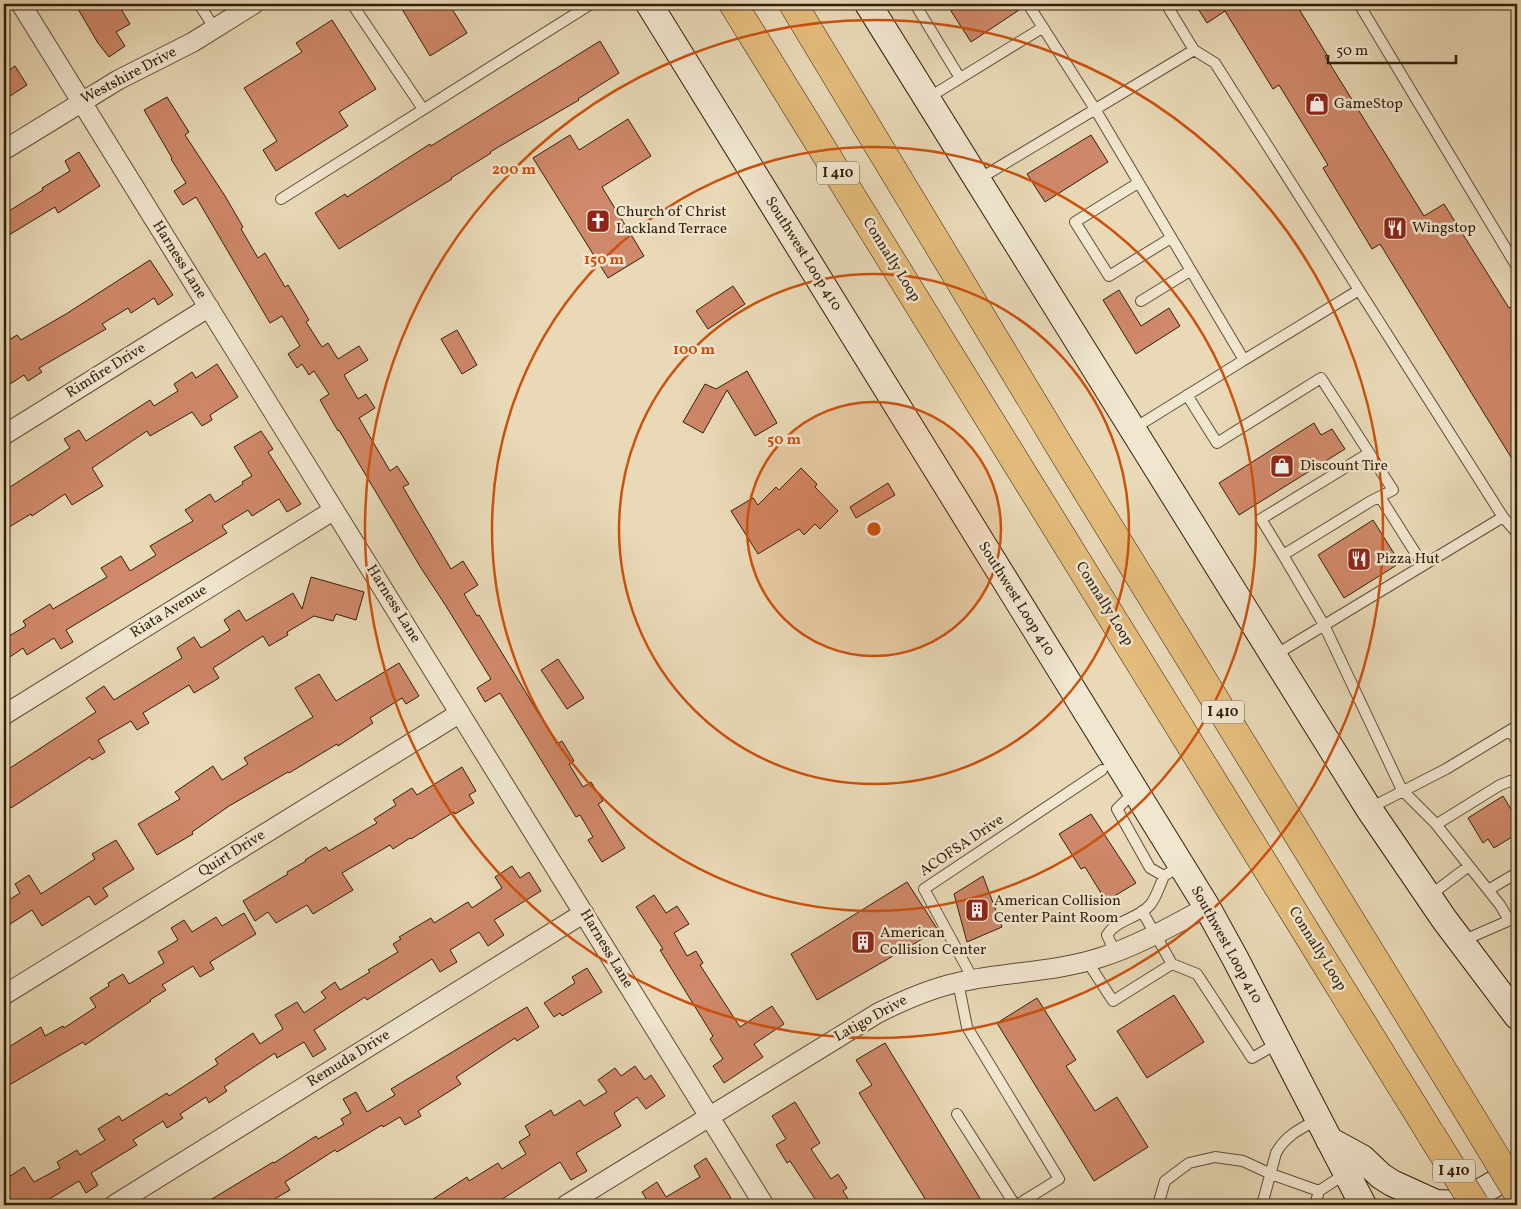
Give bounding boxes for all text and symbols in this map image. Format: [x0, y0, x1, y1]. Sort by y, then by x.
scale bar [1328, 32, 1456, 64]
text: 50 m [1336, 41, 1368, 62]
street label: Westshire Drive [77, 42, 181, 110]
shop icon: GameStop [1304, 91, 1330, 117]
place label: GameStop [1334, 94, 1403, 115]
text: 200 m [492, 160, 536, 181]
road number: I 410 [817, 162, 859, 184]
street label: Southwest Loop 410 [759, 193, 847, 315]
place label: Church of Christ Lackland Terrace [616, 202, 727, 240]
church icon: Church of Christ Lackland Terrace [585, 208, 611, 234]
street label: Connally Loop [857, 214, 925, 306]
restaurant icon: Wingstop [1382, 215, 1408, 241]
street label: Harness Lane [147, 217, 211, 303]
place label: Wingstop [1412, 218, 1476, 239]
text: 150 m [584, 250, 624, 271]
street label: Rimfire Drive [62, 338, 150, 404]
text: 100 m [673, 340, 716, 361]
text: 50 m [767, 430, 801, 451]
shop icon: Discount Tire [1269, 453, 1295, 479]
place label: Discount Tire [1300, 456, 1388, 477]
centre of rings [865, 520, 883, 538]
street label: Southwest Loop 410 [972, 538, 1060, 660]
restaurant icon: Pizza Hut [1346, 546, 1372, 572]
place label: Pizza Hut [1376, 549, 1440, 570]
street label: Connally Loop [1070, 558, 1138, 650]
street label: Harness Lane [361, 561, 425, 647]
street label: Riata Avenue [127, 580, 211, 644]
road number: I 410 [1202, 700, 1244, 724]
street label: ACOFSA Drive [916, 810, 1008, 882]
street label: Quirt Drive [195, 825, 269, 883]
street label: Southwest Loop 410 [1185, 882, 1267, 1008]
place label: American Collision Center Paint Room [994, 891, 1121, 929]
building icon: American Collision Center Paint Room [964, 897, 990, 923]
street label: Connally Loop [1283, 903, 1351, 995]
street label: Harness Lane [574, 905, 638, 993]
place label: American Collision Center [880, 923, 986, 961]
building icon: American Collision Center [850, 929, 876, 955]
street label: Latigo Drive [831, 990, 911, 1048]
street label: Remuda Drive [303, 1025, 395, 1093]
road number: I 410 [1433, 1160, 1475, 1182]

